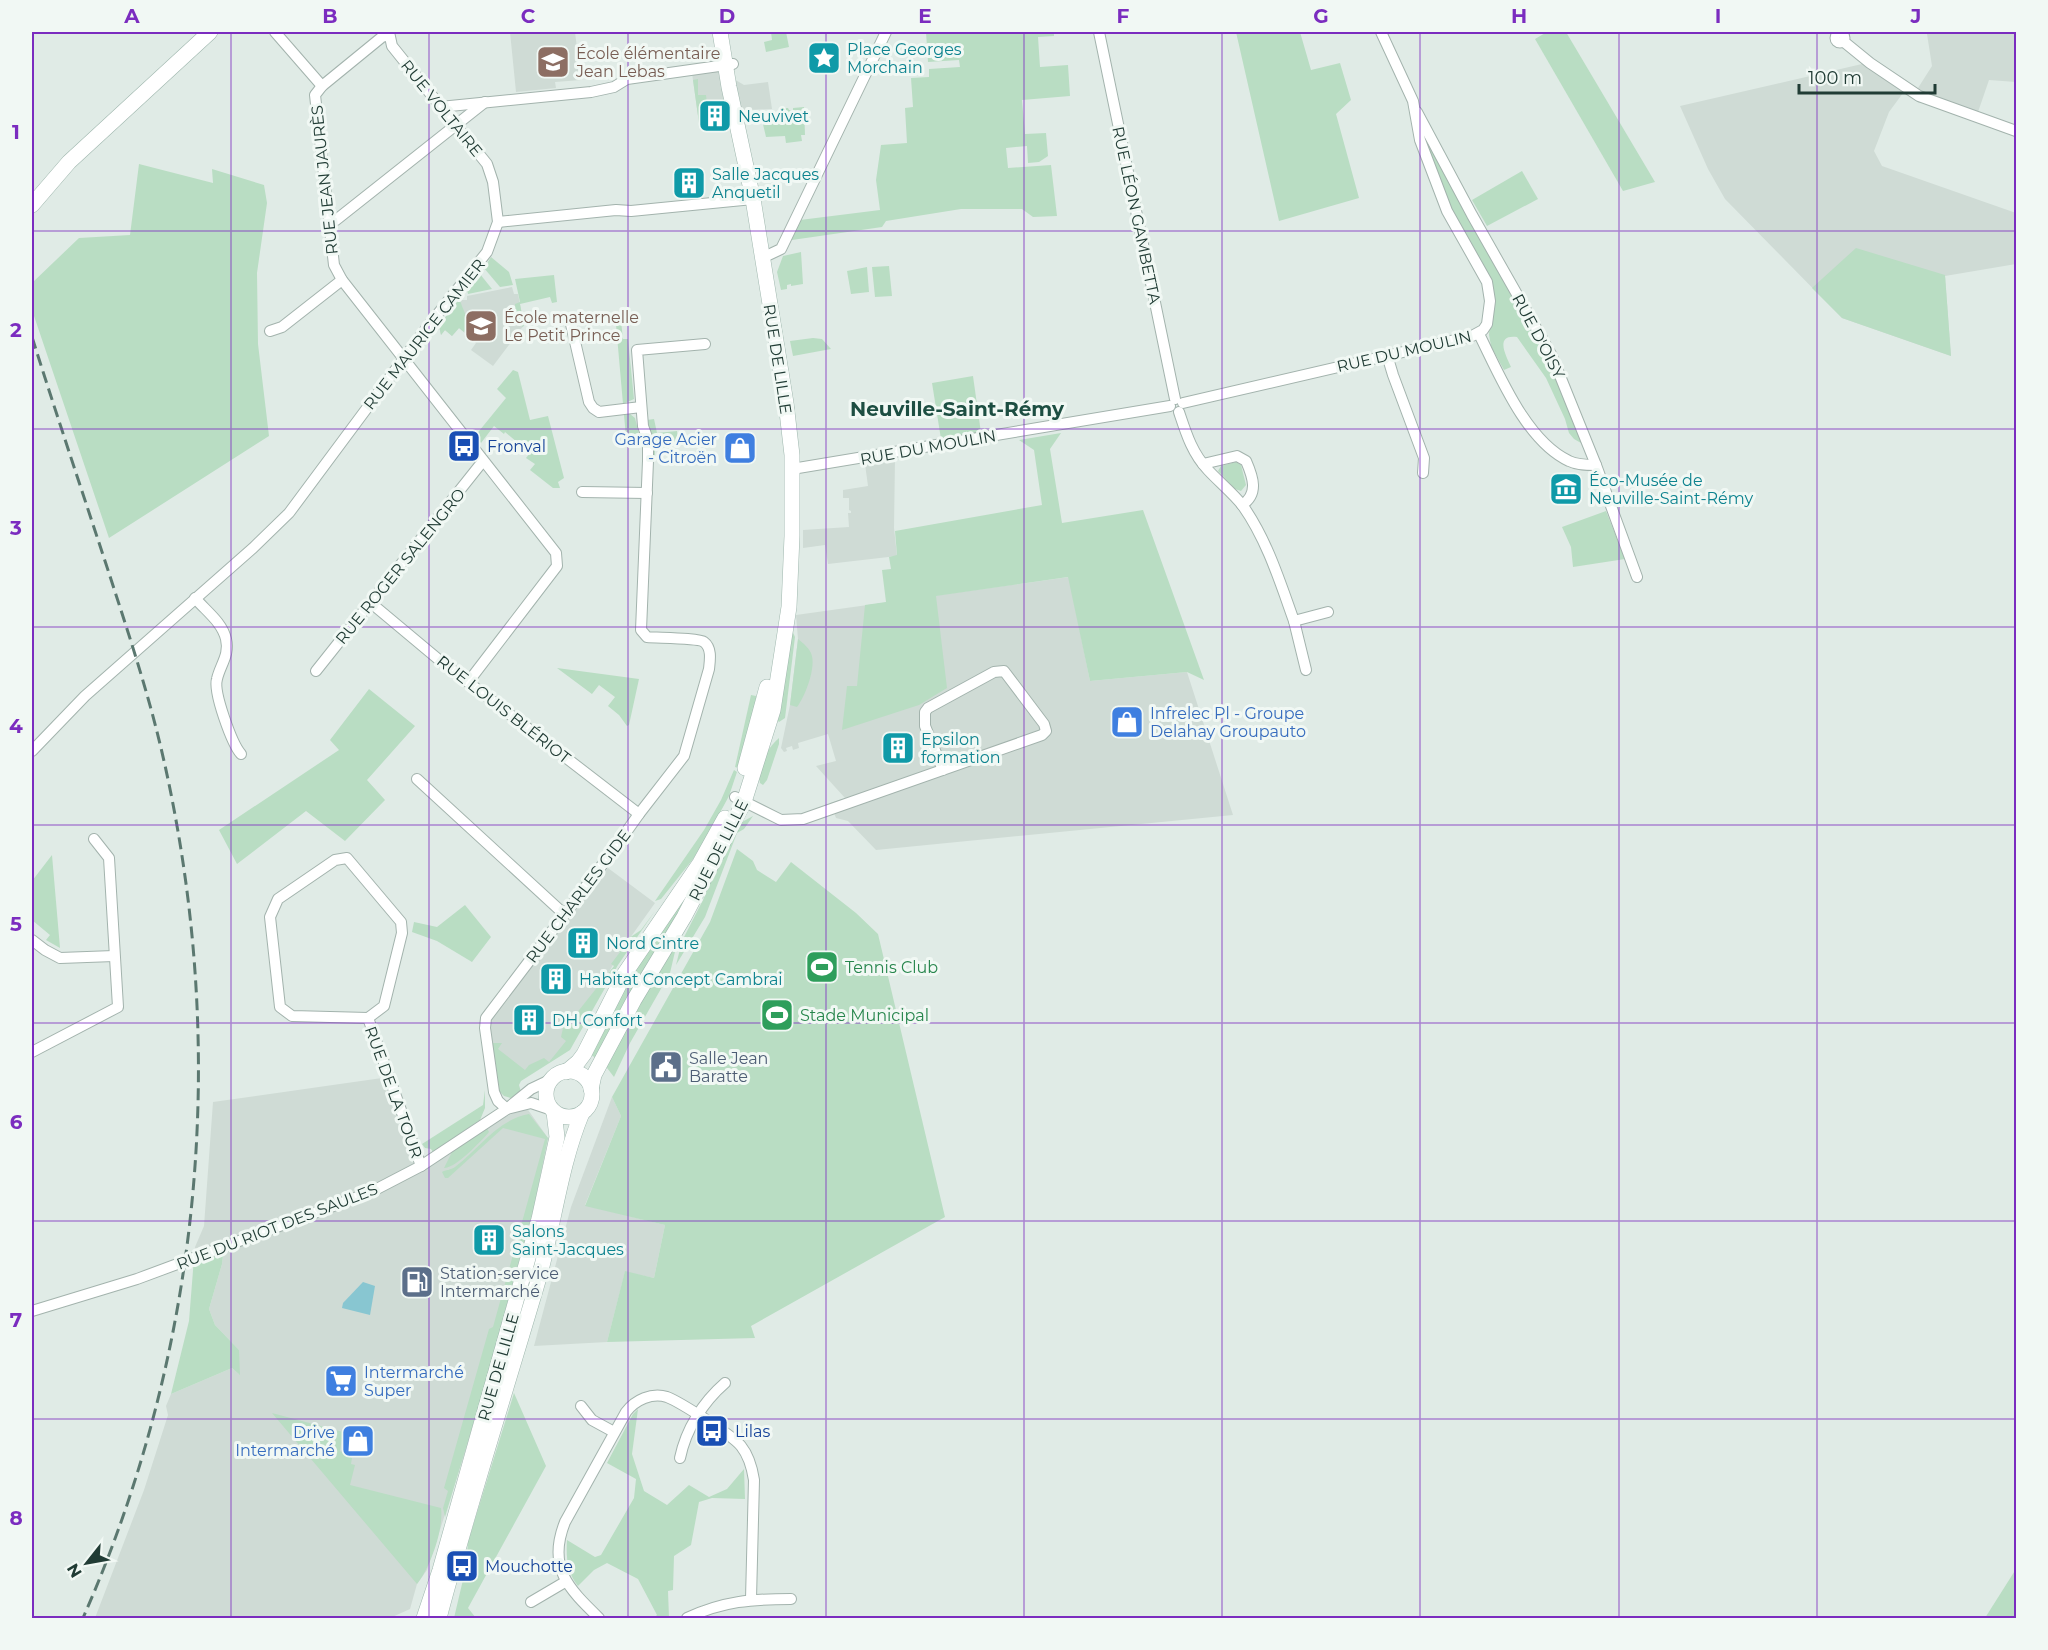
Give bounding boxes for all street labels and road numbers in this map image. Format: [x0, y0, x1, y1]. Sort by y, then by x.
street label: RUE VOLTAIRE [397, 56, 486, 160]
street label: RUE JEAN JAURÈS [307, 104, 342, 256]
street label: RUE LÉON GAMBETTA [1108, 125, 1165, 306]
street label: RUE MAURICE CAMIER [360, 255, 489, 413]
street label: RUE D'OISY [1508, 291, 1569, 383]
street label: RUE DE LILLE [759, 303, 796, 415]
street label: RUE DU MOULIN [1335, 327, 1473, 376]
street label: RUE DU MOULIN [859, 426, 998, 469]
street label: RUE ROGER SALENGRO [332, 485, 469, 648]
street label: RUE LOUIS BLÉRIOT [433, 651, 575, 768]
street label: RUE DE LILLE [685, 796, 752, 904]
street label: RUE CHARLES GIDE [522, 826, 635, 967]
street label: RUE DE LA TOUR [361, 1024, 426, 1161]
street label: RUE DU RIOT DES SAULES [174, 1179, 381, 1274]
street label: RUE DE LILLE [474, 1311, 523, 1423]

